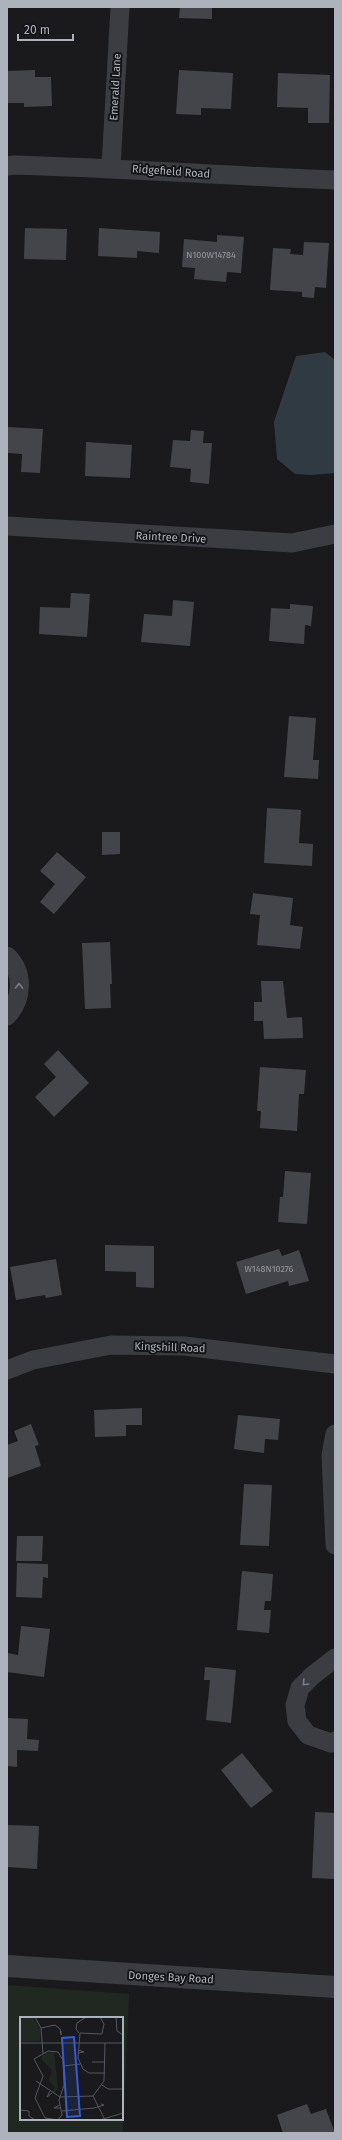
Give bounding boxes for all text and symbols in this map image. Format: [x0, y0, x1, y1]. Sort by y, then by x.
scale bar [18, 16, 73, 42]
text: 20 m [24, 23, 50, 37]
street label: Emerald Lane [107, 53, 124, 121]
street label: Ridgefield Road [131, 162, 210, 181]
house number: N100W14784 [186, 250, 236, 260]
street label: Raintree Drive [135, 529, 207, 546]
one-way arrow [15, 983, 23, 989]
house number: W148N10276 [245, 1264, 294, 1274]
street label: Kingshill Road [134, 1340, 206, 1355]
one-way arrow [302, 1678, 310, 1686]
street label: Donges Bay Road [128, 1969, 214, 1986]
inset map [20, 2017, 123, 2120]

